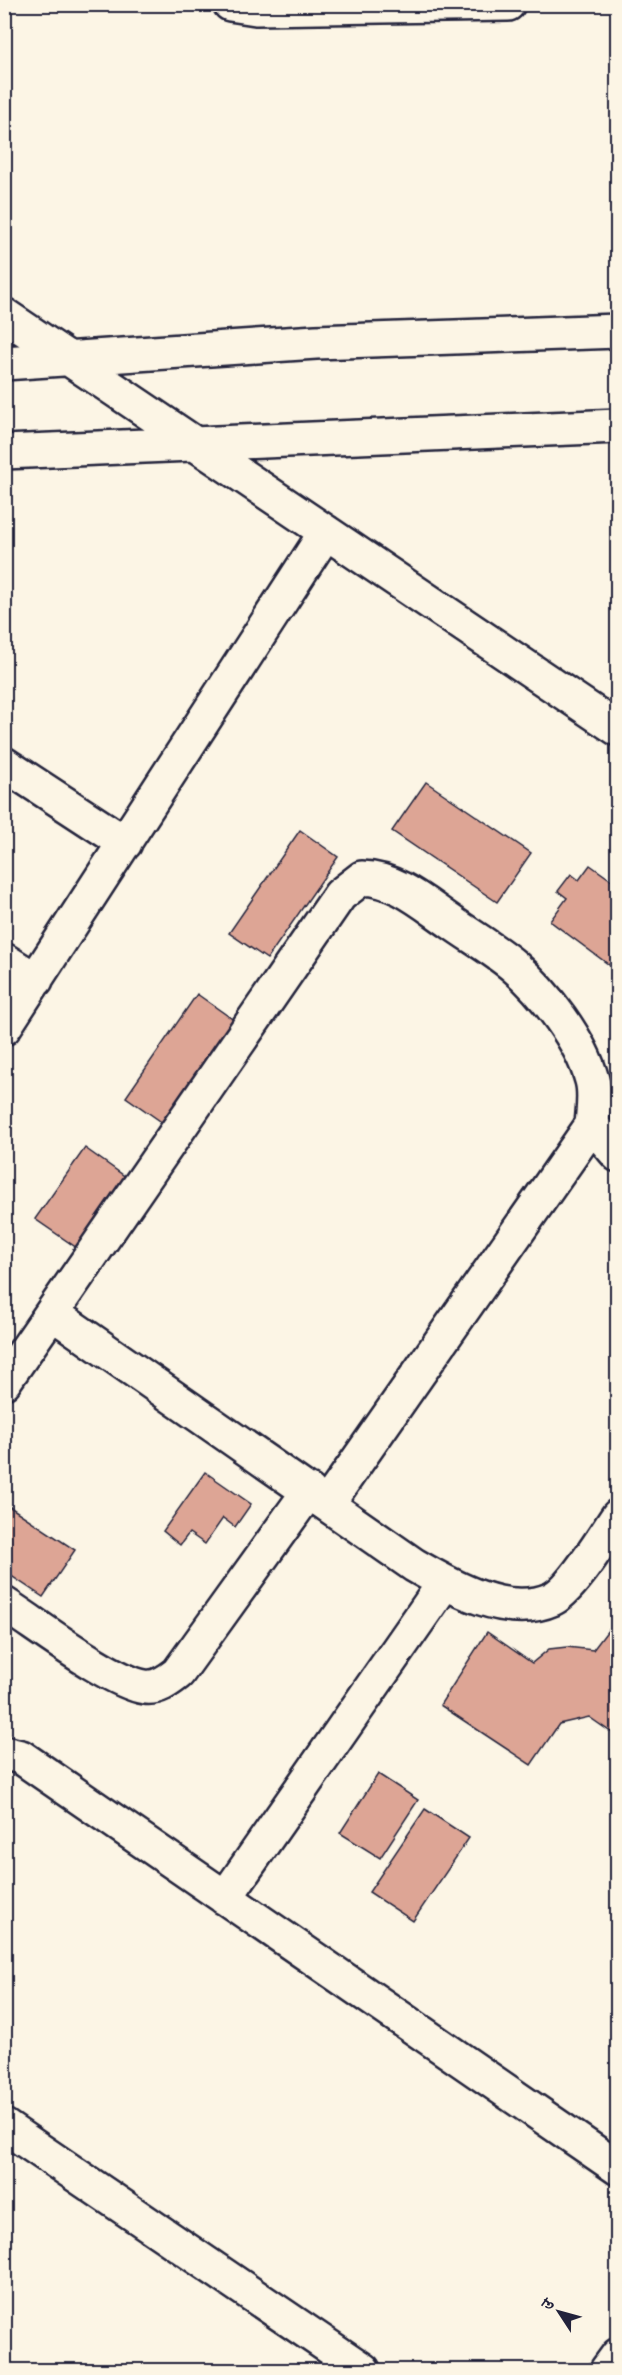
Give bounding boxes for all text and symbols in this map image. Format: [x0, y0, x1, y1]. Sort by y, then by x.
north arrow [529, 2282, 589, 2342]
text: उ [536, 2293, 561, 2316]

